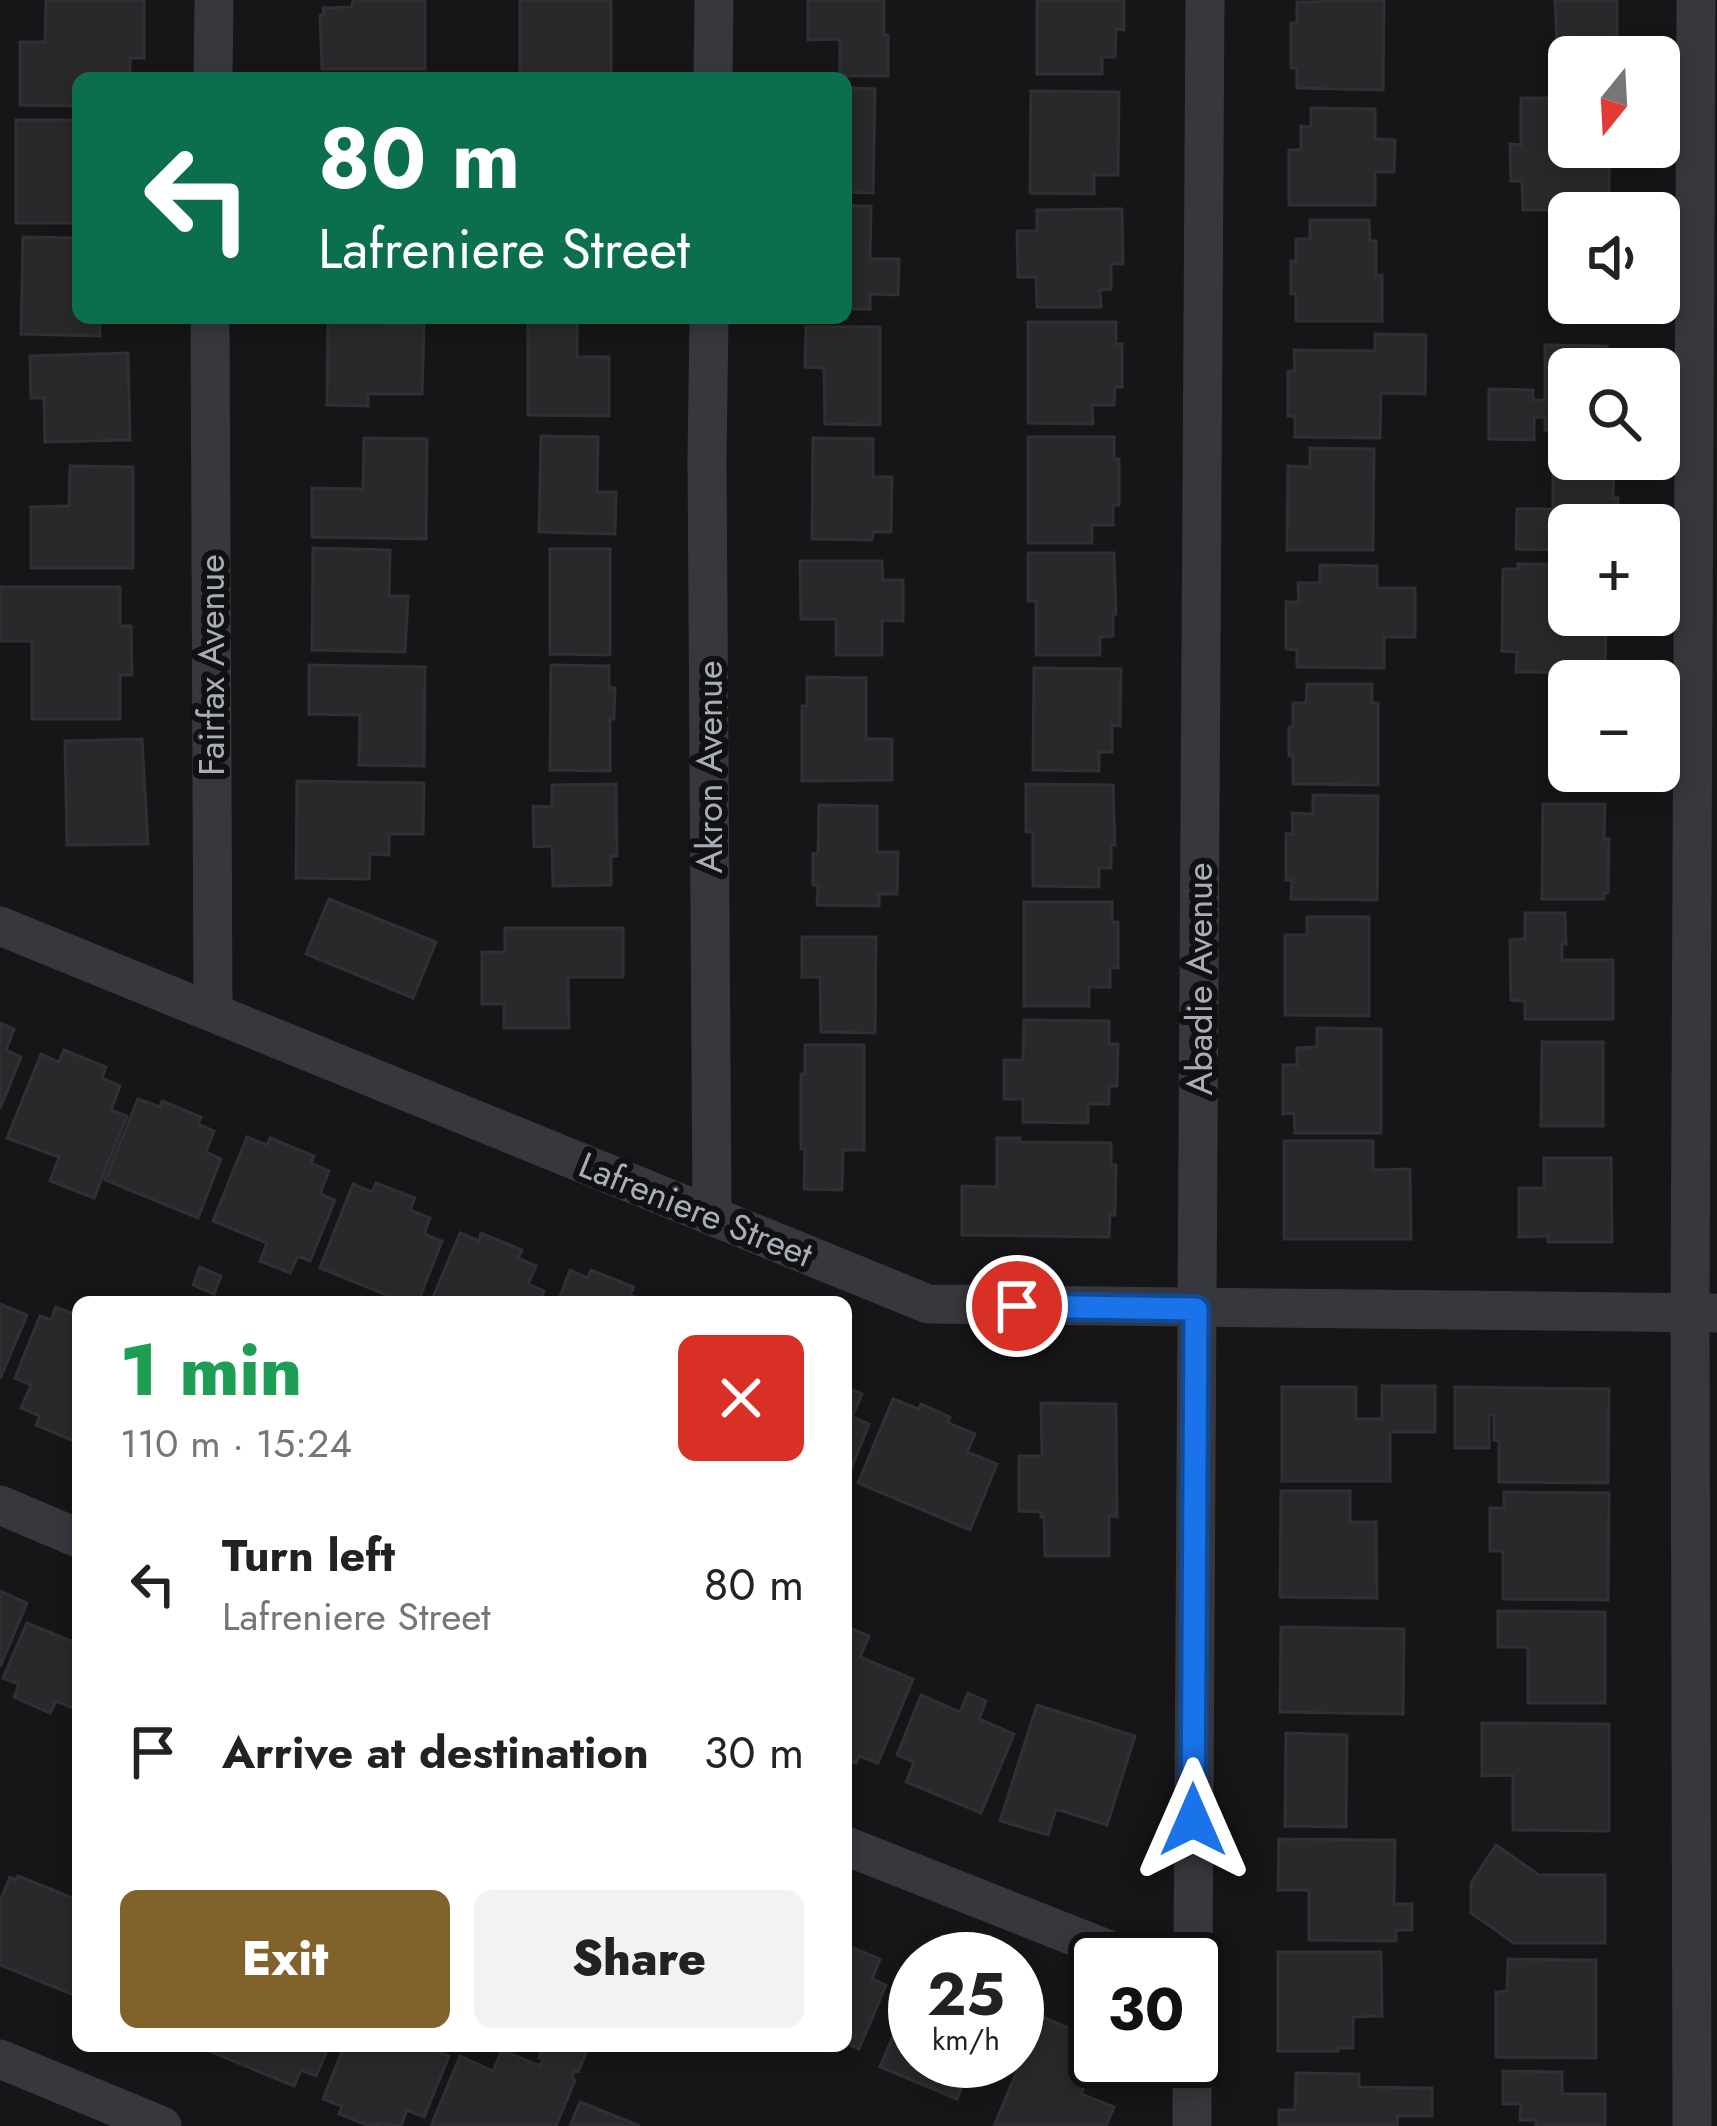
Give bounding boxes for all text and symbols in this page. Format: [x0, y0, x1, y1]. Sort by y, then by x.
north arrow [1548, 36, 1680, 168]
map controls [1548, 36, 1680, 792]
text: 80 m [318, 98, 520, 220]
icon: left [120, 120, 276, 276]
button: sound [1548, 192, 1680, 324]
text: Lafreniere Street [318, 210, 690, 288]
button: search [1548, 348, 1680, 480]
button: + [1548, 504, 1680, 636]
street label: Fairfax Avenue [185, 554, 237, 776]
button: − [1548, 660, 1680, 792]
street label: Akron Avenue [683, 661, 735, 873]
street label: Abadie Avenue [1173, 863, 1225, 1095]
street label: Lafreniere Street [571, 1138, 821, 1280]
pin [966, 1255, 1068, 1357]
icon: arrive [984, 1273, 1050, 1339]
text: 1 min [120, 1318, 302, 1422]
button: close [678, 1335, 804, 1461]
text: 110 m · 15:24 [120, 1415, 352, 1472]
text: Turn left [222, 1523, 395, 1588]
icon: left [120, 1551, 186, 1617]
text: 80 m [704, 1552, 804, 1617]
text: Lafreniere Street [222, 1588, 491, 1645]
icon: arrive [120, 1719, 186, 1785]
text: Arrive at destination [222, 1720, 649, 1785]
text: 30 m [704, 1720, 804, 1785]
position arrow [1130, 1757, 1256, 1883]
button: Exit [120, 1890, 450, 2028]
button: Share [474, 1890, 804, 2028]
speed limit sign: 30 [1068, 1932, 1224, 2088]
text: 25 [927, 1951, 1005, 2038]
text: km/h [932, 2018, 1000, 2061]

